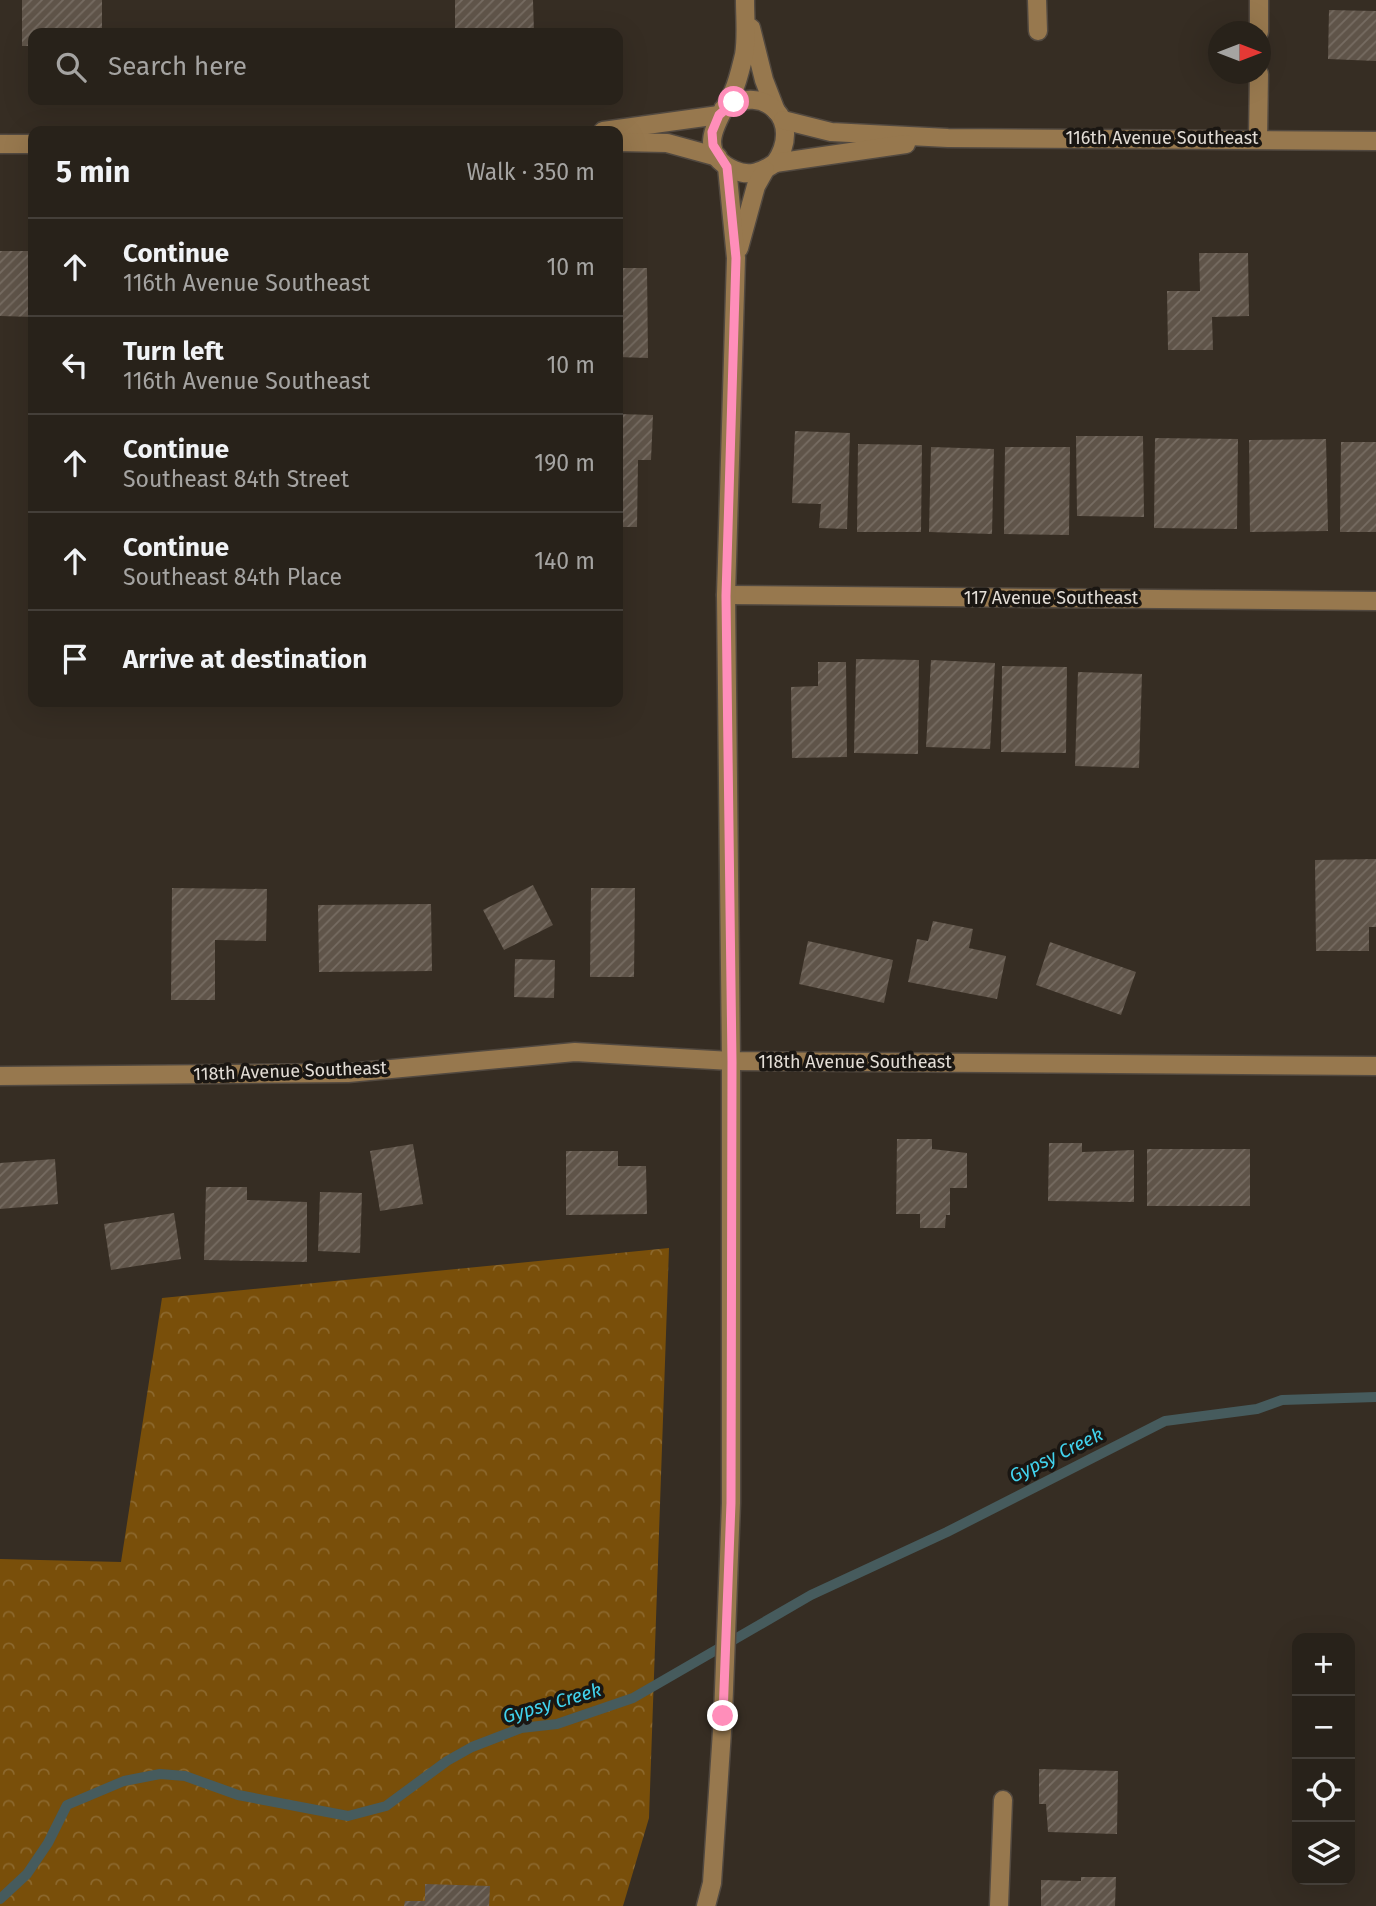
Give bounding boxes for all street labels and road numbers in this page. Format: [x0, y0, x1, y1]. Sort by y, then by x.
street label: 116th Avenue Southeast [1065, 127, 1259, 149]
street label: 117 Avenue Southeast [964, 587, 1139, 609]
street label: 118th Avenue Southeast [758, 1051, 952, 1073]
street label: 118th Avenue Southeast [193, 1057, 388, 1085]

